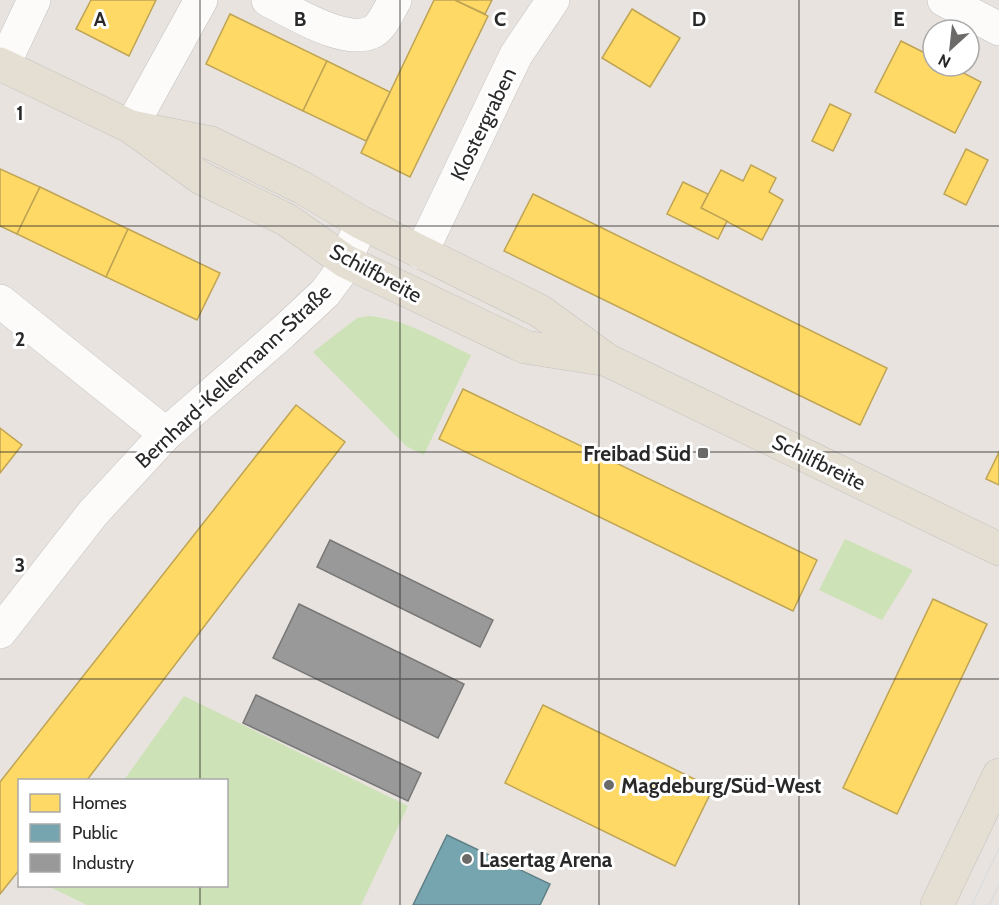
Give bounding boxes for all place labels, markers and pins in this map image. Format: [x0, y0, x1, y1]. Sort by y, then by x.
place label: Freibad Süd [583, 441, 691, 466]
marker: Freibad Süd [696, 446, 710, 460]
place label: Magdeburg/Süd-West [621, 773, 821, 798]
marker: Magdeburg/Süd-West [602, 778, 616, 792]
place label: Lasertag Arena [479, 847, 613, 872]
marker: Lasertag Arena [460, 852, 474, 866]

